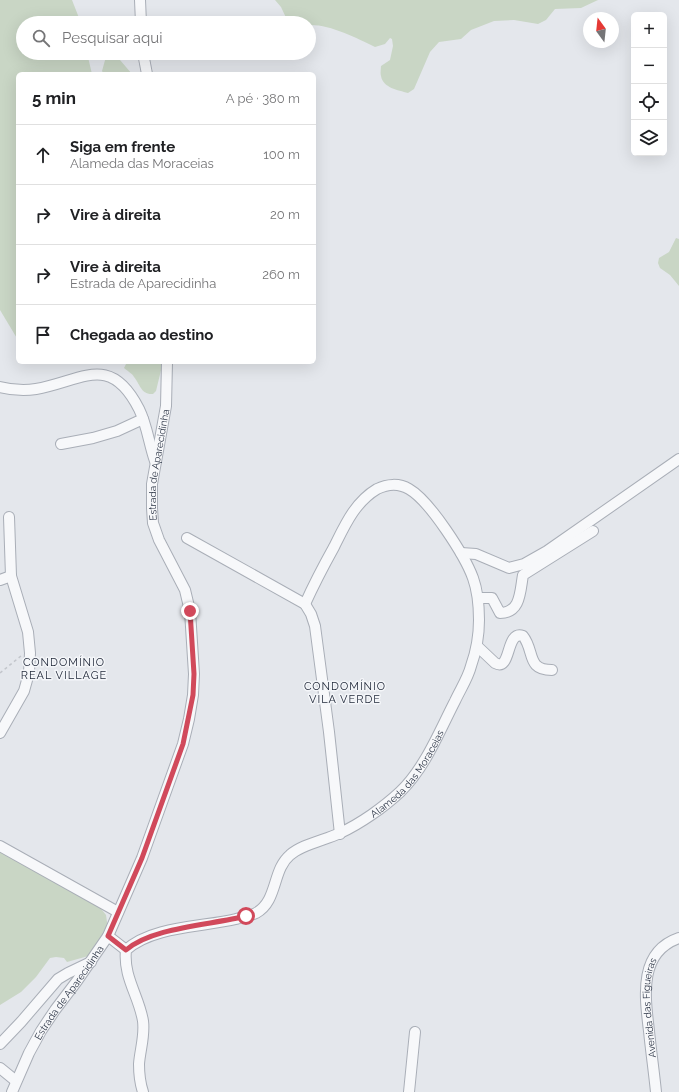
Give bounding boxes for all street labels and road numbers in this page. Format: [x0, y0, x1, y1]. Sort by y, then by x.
street label: Estrada de Aparecidinha [146, 408, 171, 521]
street label: Alameda das Moraceias [368, 728, 445, 819]
street label: Estrada de Aparecidinha [32, 943, 105, 1042]
street label: Avenida das Figueiras [640, 956, 658, 1058]

